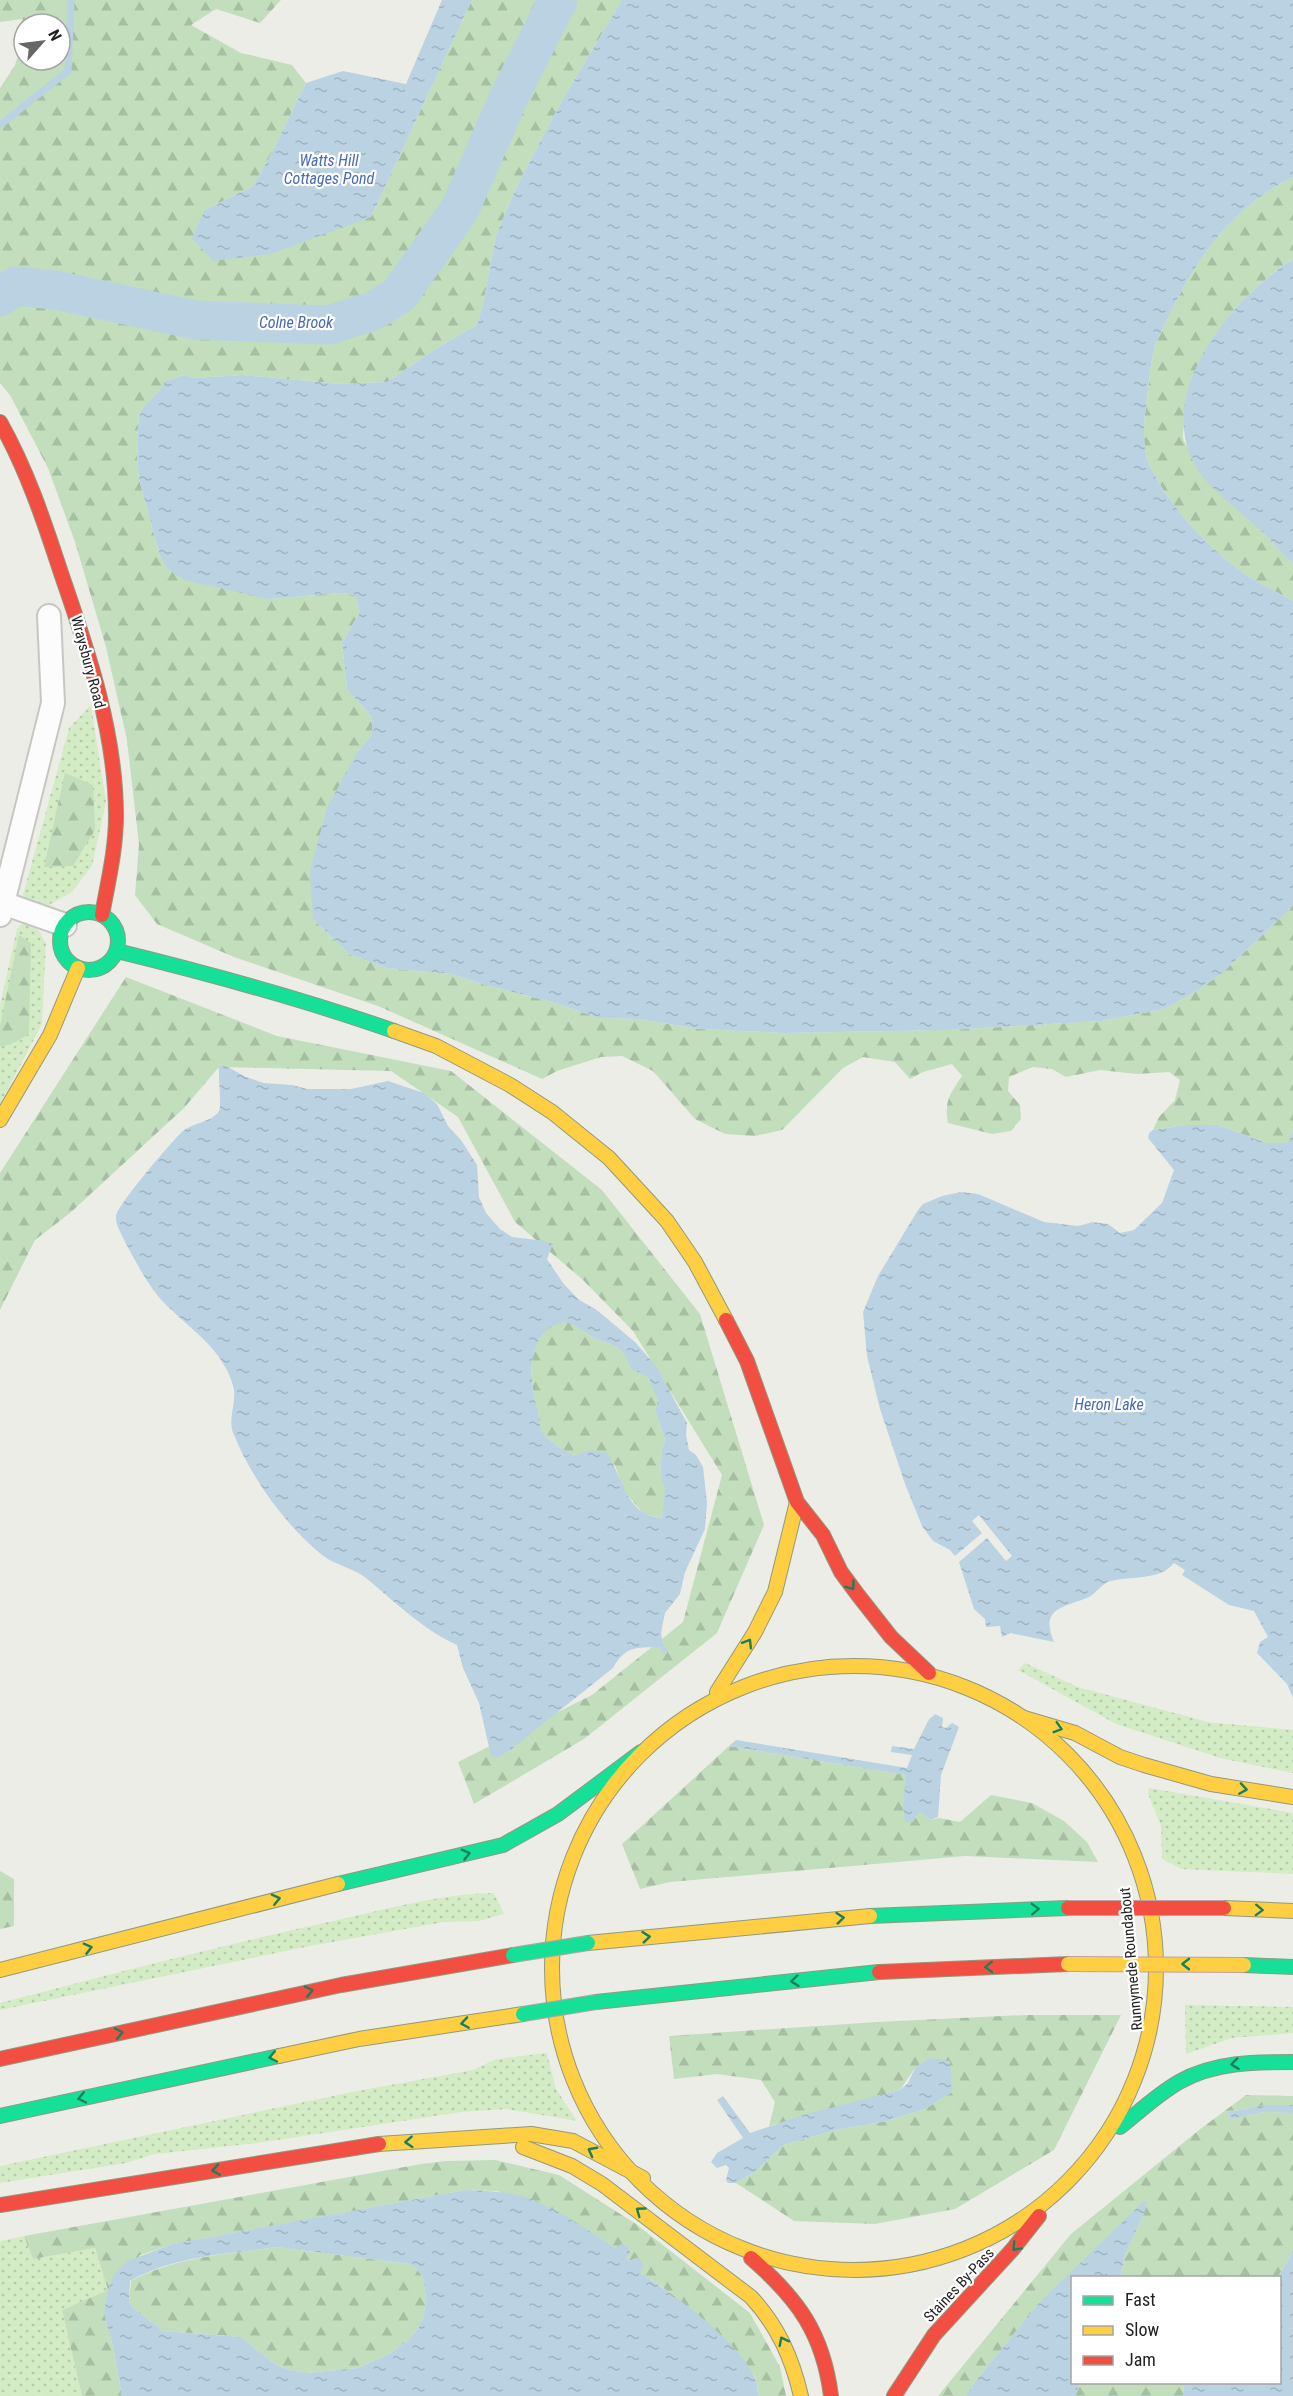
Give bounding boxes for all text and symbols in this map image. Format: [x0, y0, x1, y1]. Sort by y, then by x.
north arrow [12, 12, 72, 72]
text: N [44, 26, 65, 44]
water label: Watts Hill Cottages Pond [284, 151, 374, 188]
water label: Colne Brook [259, 313, 334, 332]
street label: Wraysbury Road [67, 614, 109, 710]
water label: Heron Lake [1074, 1395, 1144, 1414]
one-way arrow [844, 1580, 855, 1591]
one-way arrow [741, 1639, 752, 1650]
one-way arrow [1053, 1721, 1063, 1733]
one-way arrow [1238, 1782, 1247, 1794]
one-way arrow [461, 1849, 471, 1862]
street label: Runnymede Roundabout [1116, 1887, 1146, 2031]
one-way arrow [271, 1893, 281, 1906]
one-way arrow [1030, 1903, 1039, 1916]
one-way arrow [1254, 1903, 1263, 1916]
one-way arrow [835, 1912, 845, 1924]
one-way arrow [641, 1931, 651, 1944]
one-way arrow [82, 1943, 93, 1955]
one-way arrow [1181, 1958, 1190, 1971]
one-way arrow [984, 1961, 993, 1974]
one-way arrow [790, 1974, 799, 1987]
one-way arrow [304, 1986, 314, 1999]
one-way arrow [460, 2016, 470, 2028]
one-way arrow [113, 2027, 123, 2040]
one-way arrow [268, 2050, 278, 2063]
one-way arrow [1230, 2057, 1239, 2070]
one-way arrow [78, 2091, 88, 2104]
one-way arrow [404, 2135, 413, 2148]
one-way arrow [587, 2147, 598, 2158]
one-way arrow [211, 2164, 220, 2176]
one-way arrow [635, 2207, 646, 2218]
one-way arrow [1012, 2241, 1023, 2251]
street label: Staines By-Pass [920, 2244, 998, 2326]
legend [1071, 2276, 1281, 2384]
text: Fast [1125, 2289, 1156, 2310]
text: Slow [1125, 2319, 1160, 2340]
one-way arrow [779, 2336, 790, 2347]
text: Jam [1125, 2349, 1156, 2370]

